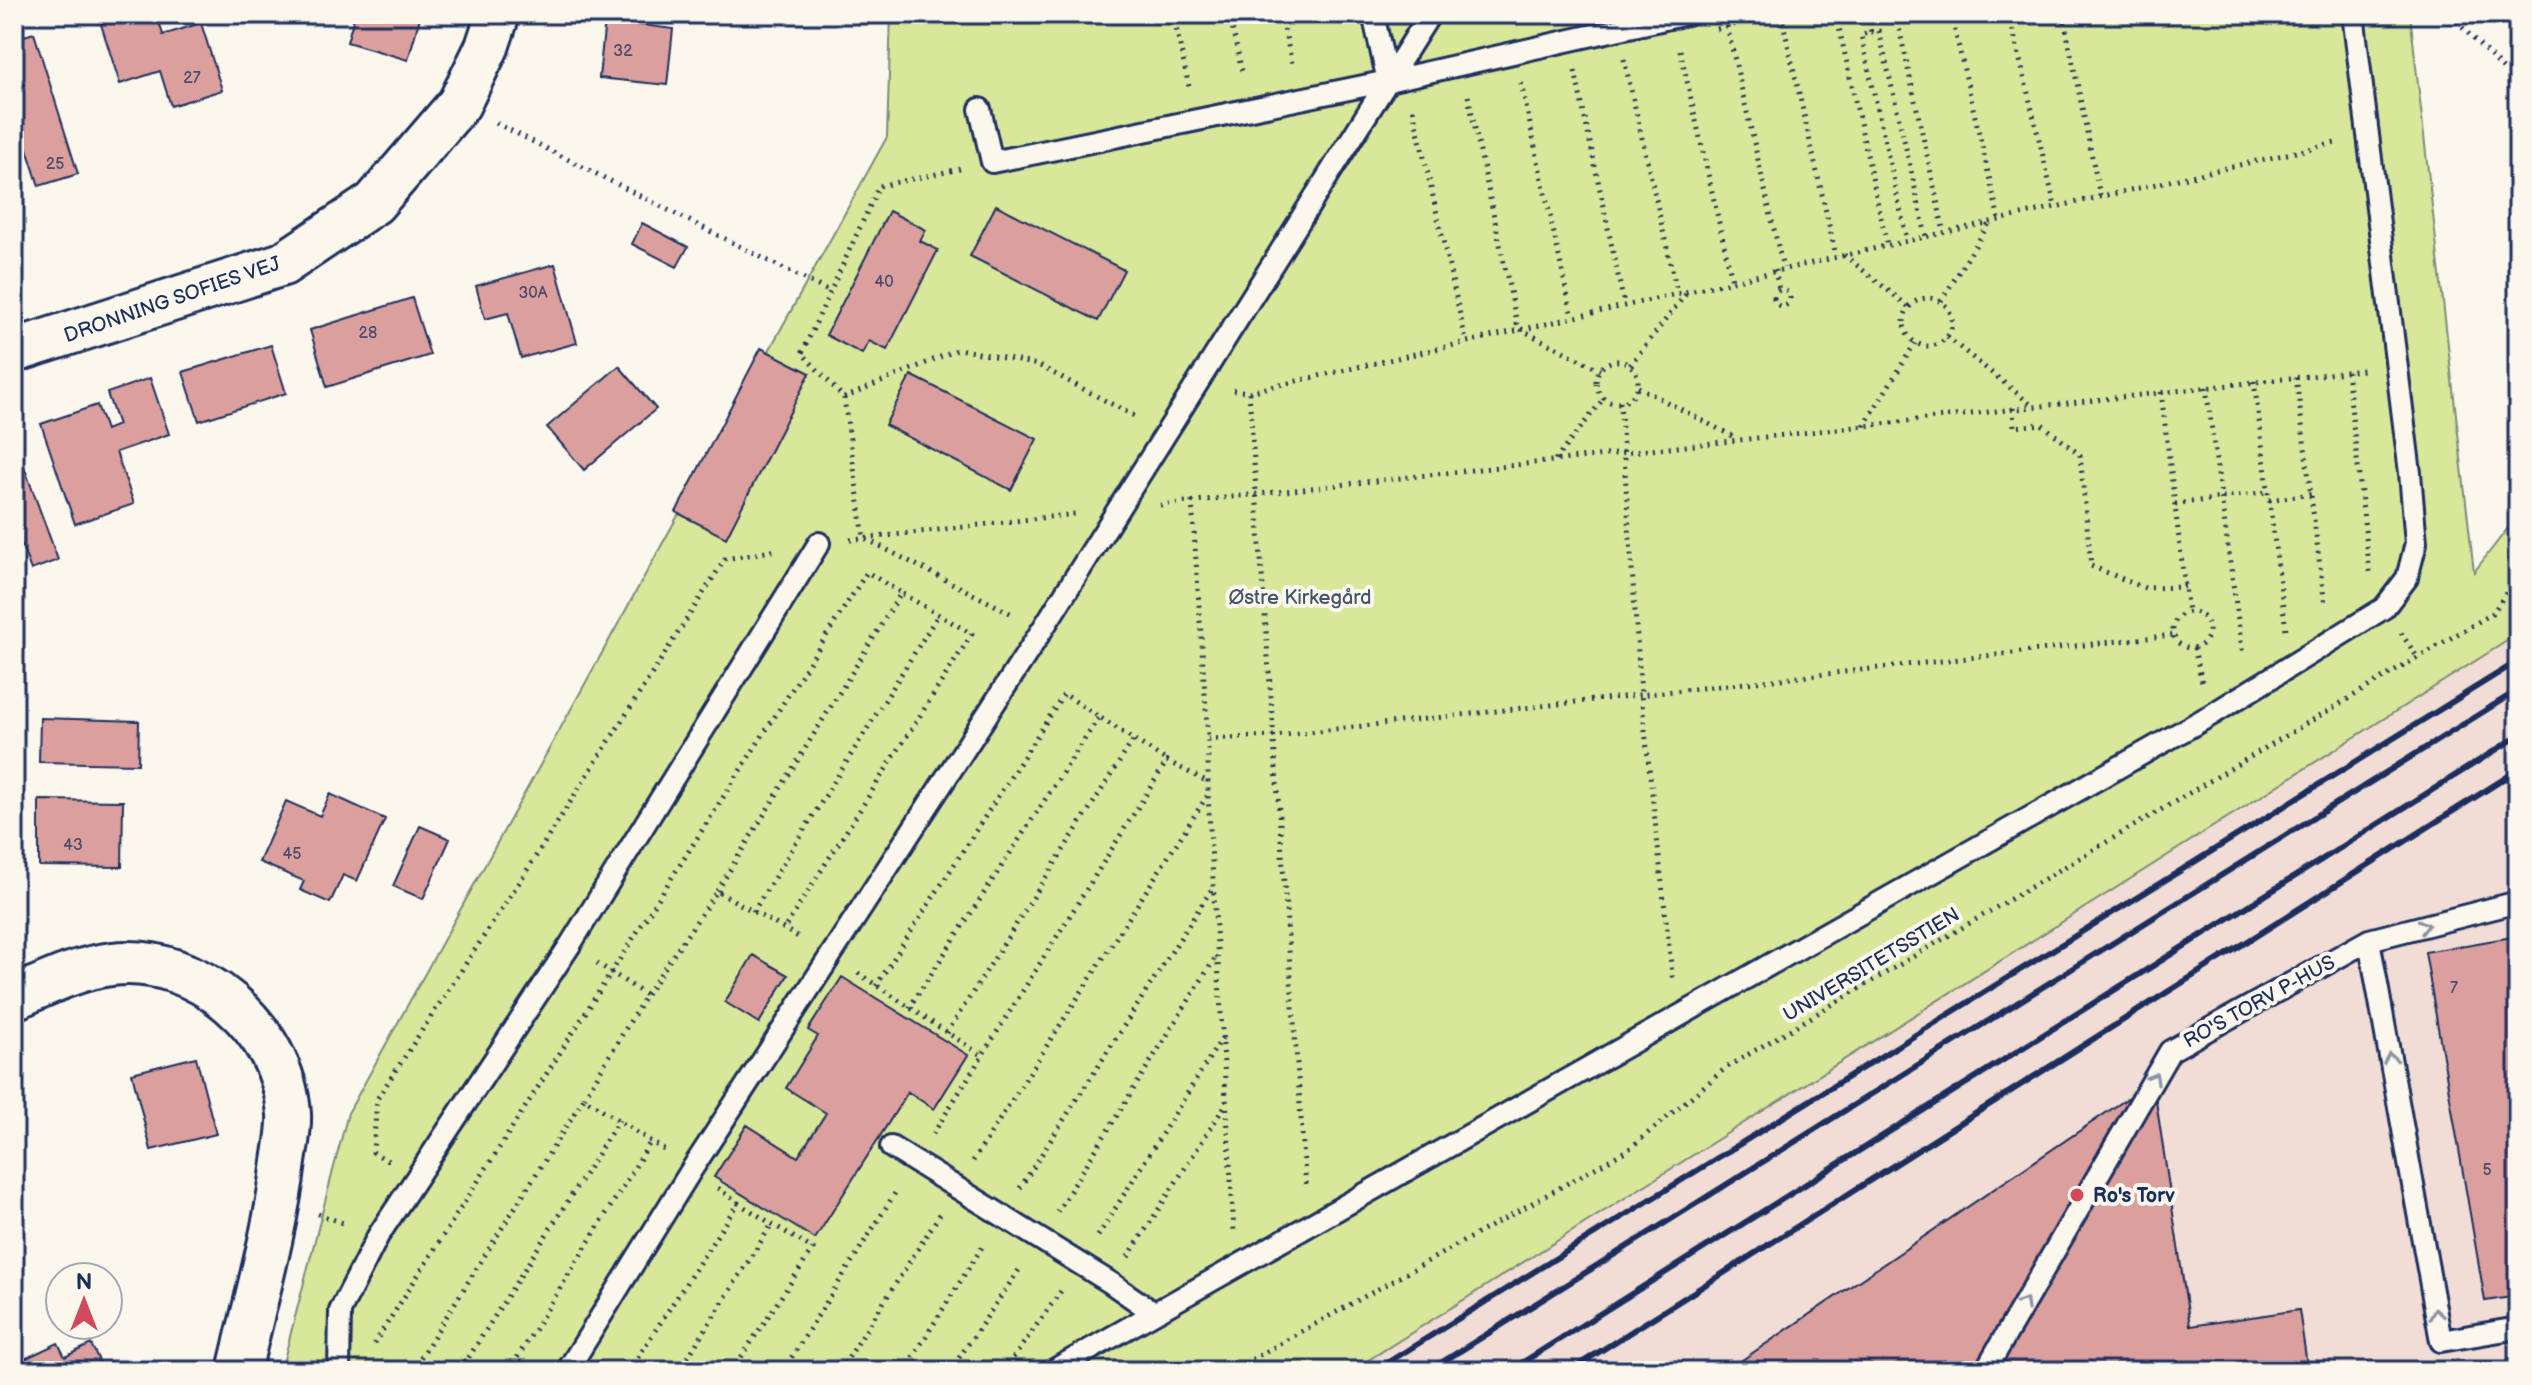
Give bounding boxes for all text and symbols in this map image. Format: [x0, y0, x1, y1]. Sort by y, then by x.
house number: 32 [613, 42, 633, 61]
house number: 27 [183, 69, 201, 88]
house number: 25 [46, 155, 64, 174]
street label: DRONNING SOFIES VEJ [61, 252, 284, 348]
house number: 40 [874, 273, 894, 292]
house number: 30A [518, 284, 548, 303]
house number: 28 [359, 324, 377, 343]
park label: Østre Kirkegård [1228, 586, 1372, 610]
house number: 43 [63, 836, 83, 855]
house number: 45 [283, 845, 301, 864]
street label: UNIVERSITETSSTIEN [1779, 903, 1964, 1027]
one-way arrow [2416, 918, 2430, 935]
street label: RO'S TORV P-HUS [2180, 950, 2339, 1053]
house number: 7 [2450, 979, 2458, 998]
one-way arrow [2383, 1051, 2400, 1065]
one-way arrow [2144, 1072, 2160, 1087]
house number: 5 [2482, 1161, 2492, 1180]
place label: Ro's Torv [2093, 1184, 2175, 1208]
marker: Ro's Torv [2068, 1186, 2086, 1204]
north arrow [44, 1261, 124, 1341]
text: N [76, 1269, 92, 1296]
one-way arrow [2014, 1298, 2030, 1312]
one-way arrow [2428, 1307, 2445, 1321]

